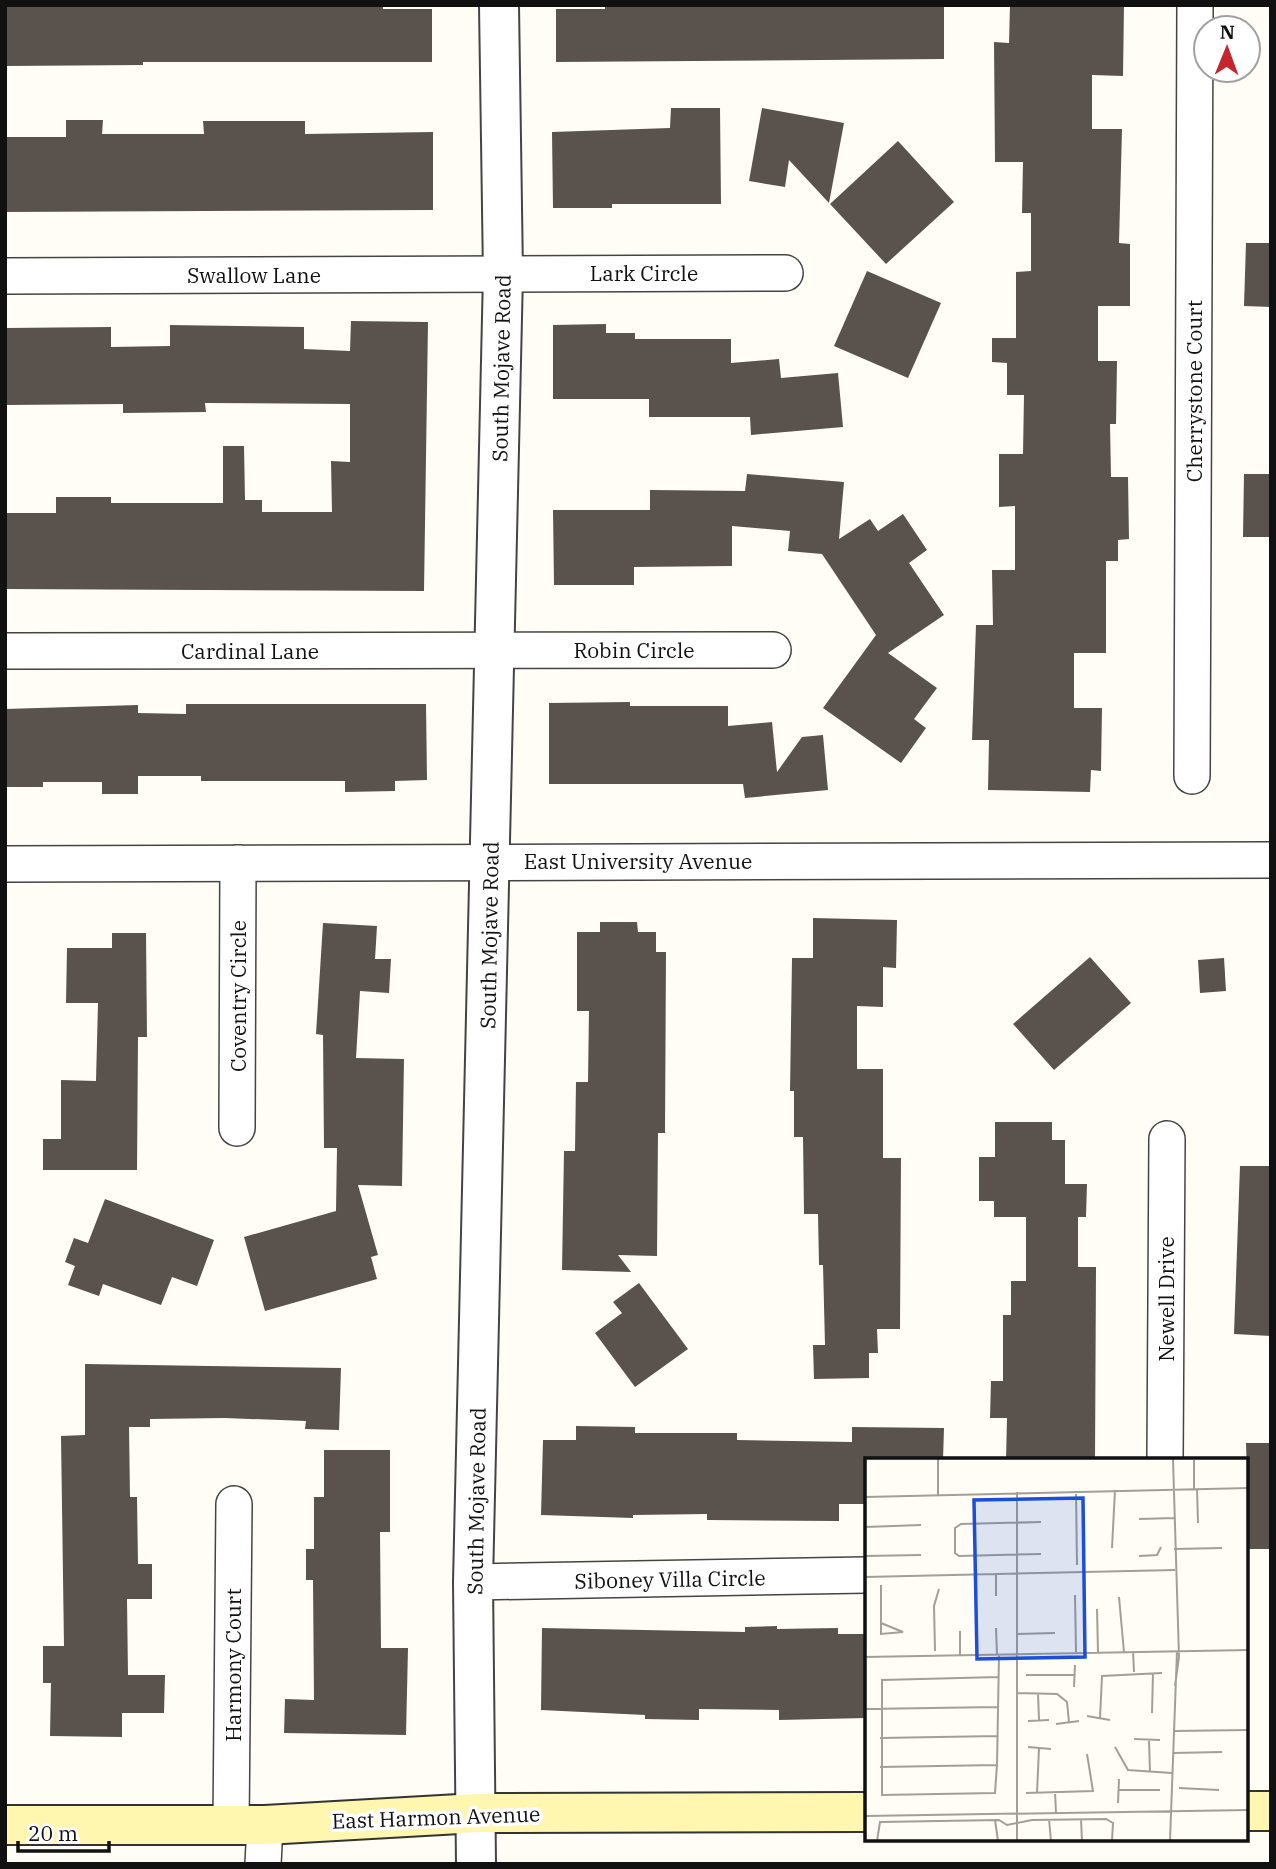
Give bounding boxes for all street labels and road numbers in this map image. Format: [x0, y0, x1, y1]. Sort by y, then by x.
street label: Lark Circle [590, 259, 698, 287]
street label: Swallow Lane [187, 261, 321, 289]
street label: South Mojave Road [485, 274, 517, 462]
street label: Cherrystone Court [1180, 300, 1208, 482]
street label: Robin Circle [573, 636, 695, 664]
street label: Cardinal Lane [181, 637, 319, 665]
street label: South Mojave Road [473, 841, 505, 1029]
street label: East University Avenue [524, 847, 752, 875]
street label: Coventry Circle [224, 920, 252, 1072]
street label: Newell Drive [1152, 1236, 1180, 1362]
street label: South Mojave Road [460, 1407, 492, 1595]
street label: Siboney Villa Circle [574, 1563, 766, 1595]
street label: Harmony Court [219, 1588, 247, 1742]
street label: East Harmon Avenue [331, 1799, 541, 1835]

